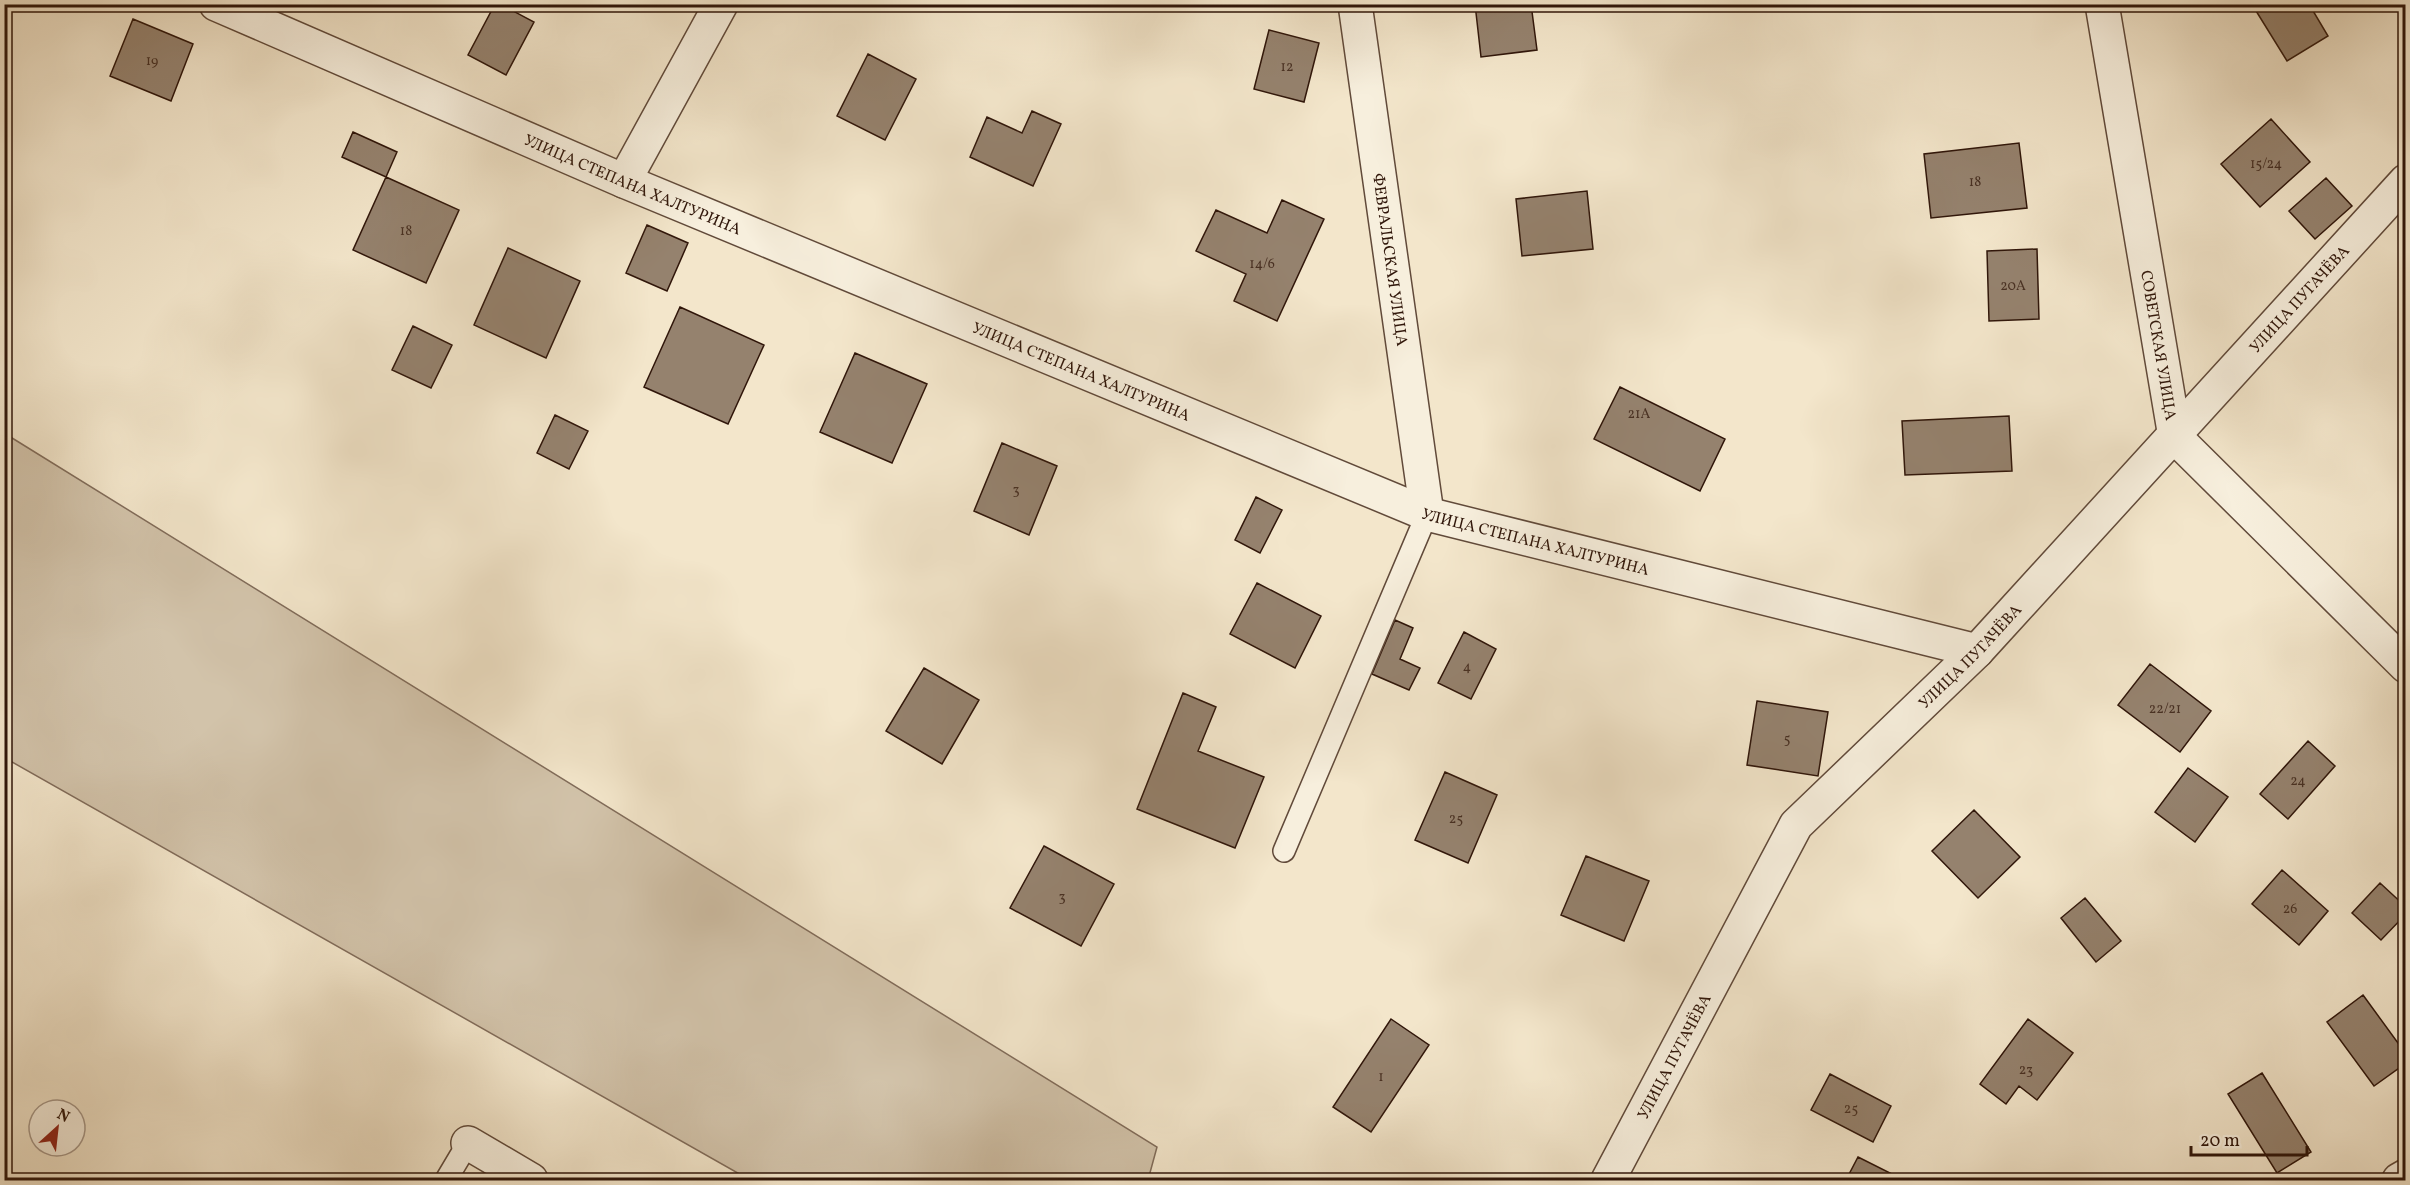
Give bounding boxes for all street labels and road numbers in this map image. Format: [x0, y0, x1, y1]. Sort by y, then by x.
street label: УЛИЦА СТЕПАНА ХАЛТУРИНА [520, 130, 744, 241]
street label: ФЕВРАЛЬСКАЯ УЛИЦА [1366, 172, 1412, 348]
street label: УЛИЦА ПУГАЧЁВА [2245, 241, 2355, 359]
street label: СОВЕТСКАЯ УЛИЦА [2134, 269, 2181, 422]
street label: УЛИЦА СТЕПАНА ХАЛТУРИНА [968, 318, 1193, 428]
street label: УЛИЦА СТЕПАНА ХАЛТУРИНА [1417, 504, 1651, 582]
street label: УЛИЦА ПУГАЧЁВА [1914, 600, 2028, 715]
street label: УЛИЦА ПУГАЧЁВА [1633, 991, 1718, 1124]

